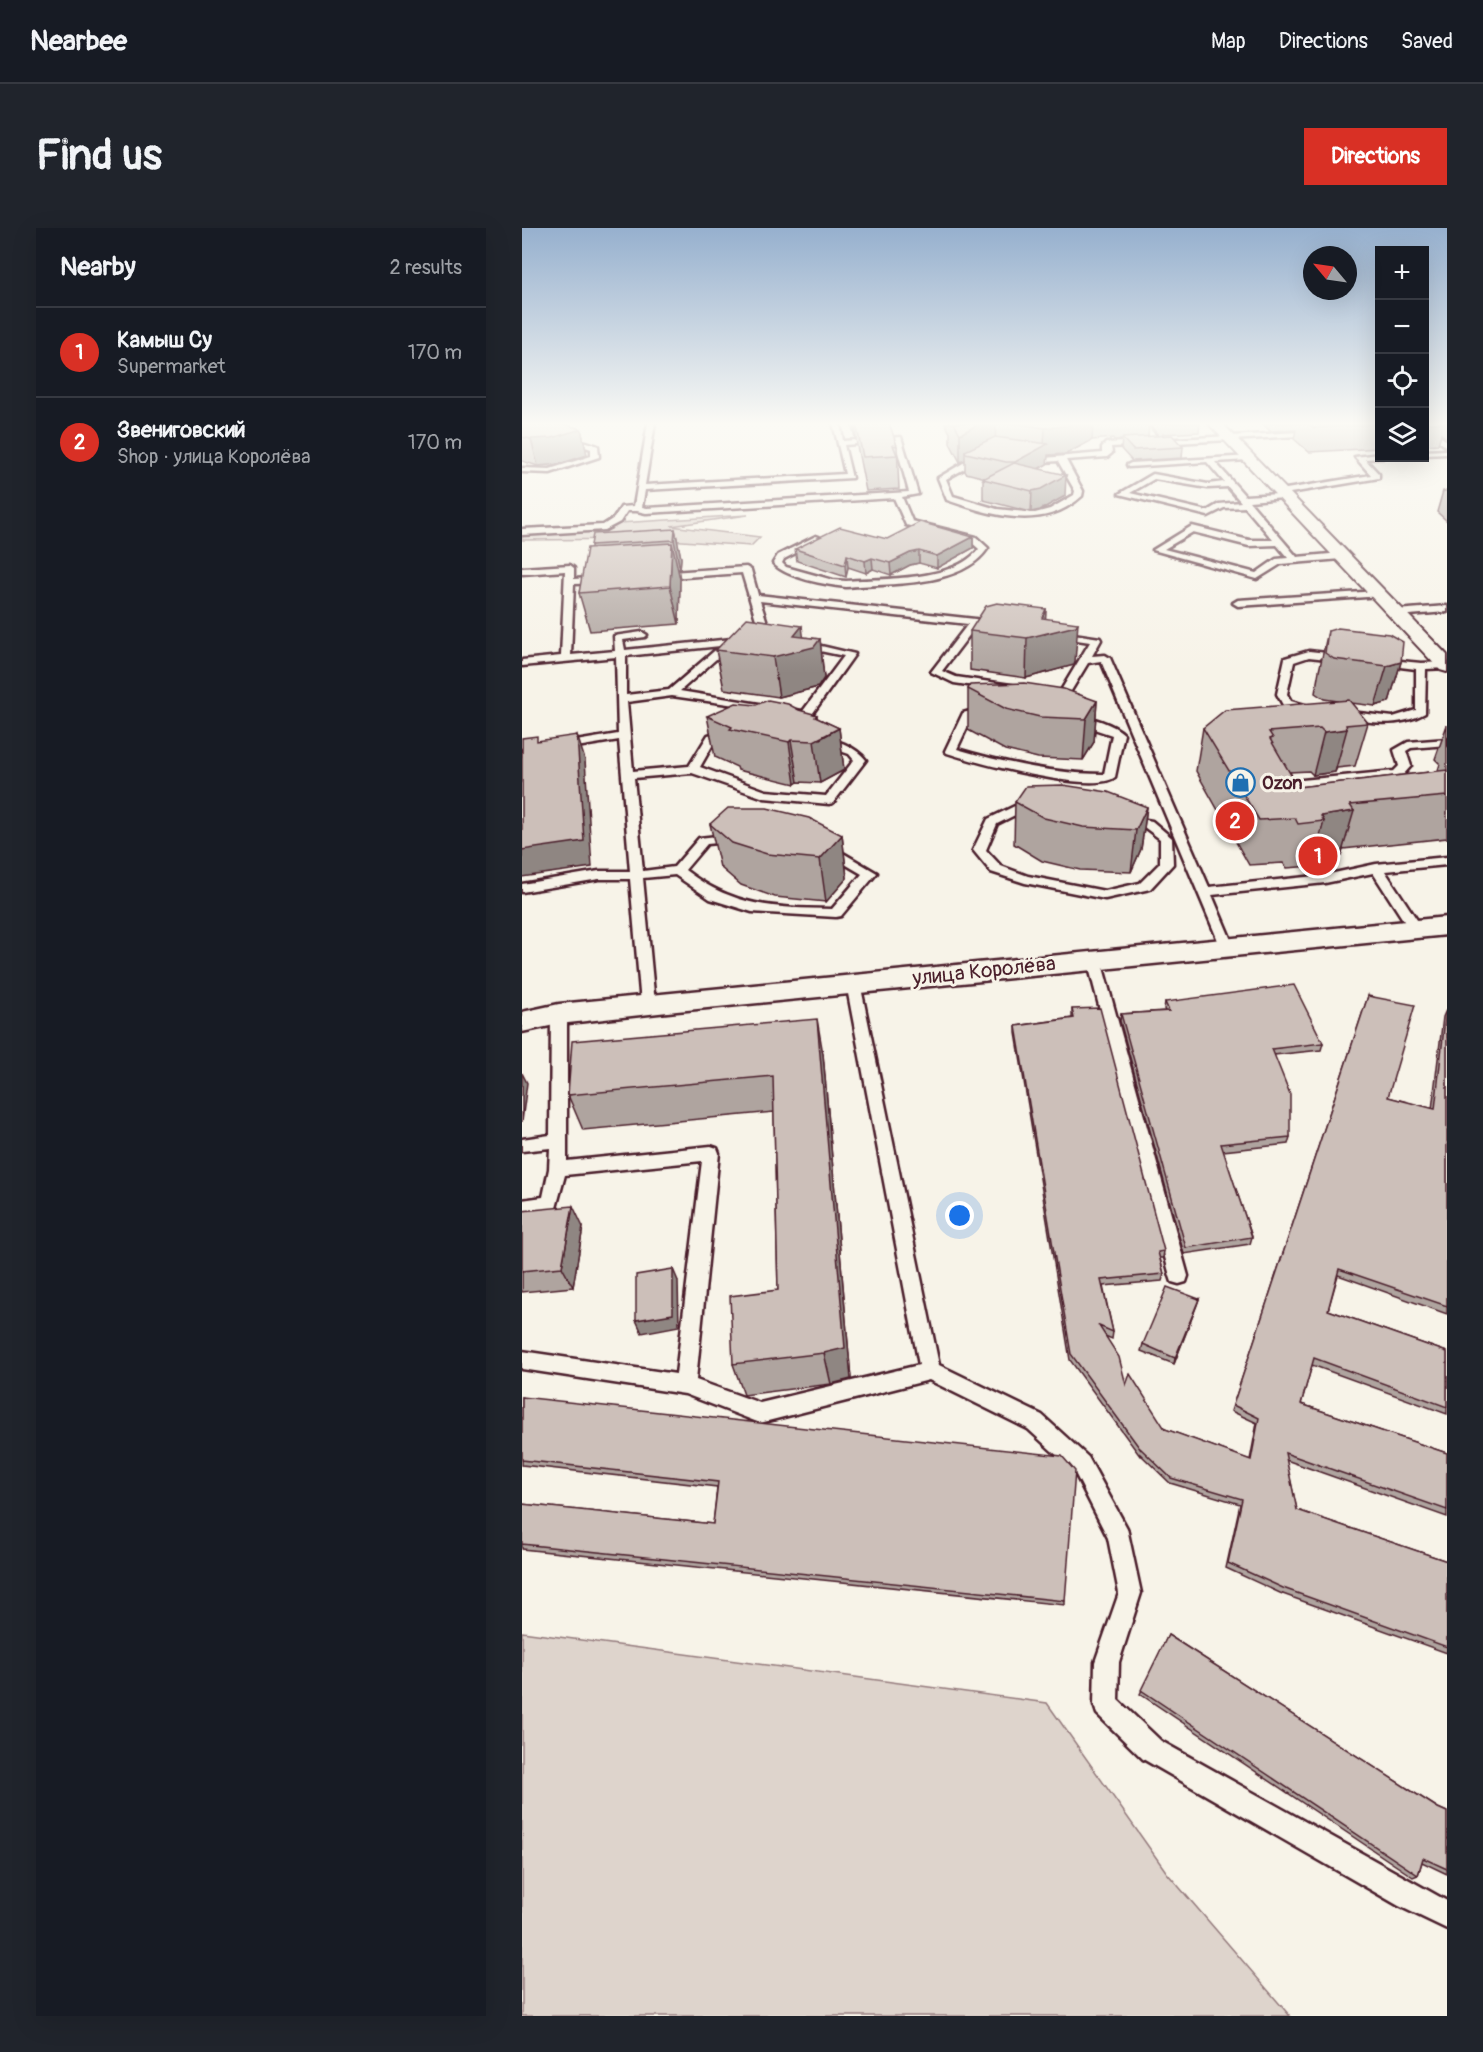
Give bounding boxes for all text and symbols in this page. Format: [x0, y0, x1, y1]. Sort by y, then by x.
text: Nearbee [30, 24, 127, 59]
text: Map [1211, 28, 1246, 55]
text: Directions [1279, 28, 1368, 55]
text: Saved [1401, 28, 1453, 55]
button: Directions [1304, 128, 1447, 185]
text: Find us [36, 130, 162, 182]
north arrow [1303, 246, 1357, 300]
map controls [1375, 246, 1429, 462]
button: + [1375, 246, 1429, 300]
text: Nearby [60, 251, 136, 283]
text: 2 results [390, 255, 462, 280]
button: − [1375, 300, 1429, 354]
text: Камыш Су [117, 326, 212, 354]
text: 1 [76, 340, 83, 365]
text: 170 m [408, 340, 462, 365]
text: Supermarket [117, 354, 226, 379]
button: locate [1375, 354, 1429, 408]
button: layers [1375, 408, 1429, 462]
text: Звениговский [117, 416, 246, 444]
text: 2 [74, 430, 85, 455]
text: 170 m [408, 430, 462, 455]
text: Shop · улица Королёва [117, 444, 311, 469]
shop icon: Ozon [1225, 767, 1257, 799]
place label: Ozon [1262, 772, 1302, 795]
pin: 2 [1216, 798, 1254, 844]
pin: 1 [1298, 834, 1338, 878]
street label: улица Королёва [910, 950, 1057, 992]
your location [945, 1201, 974, 1230]

